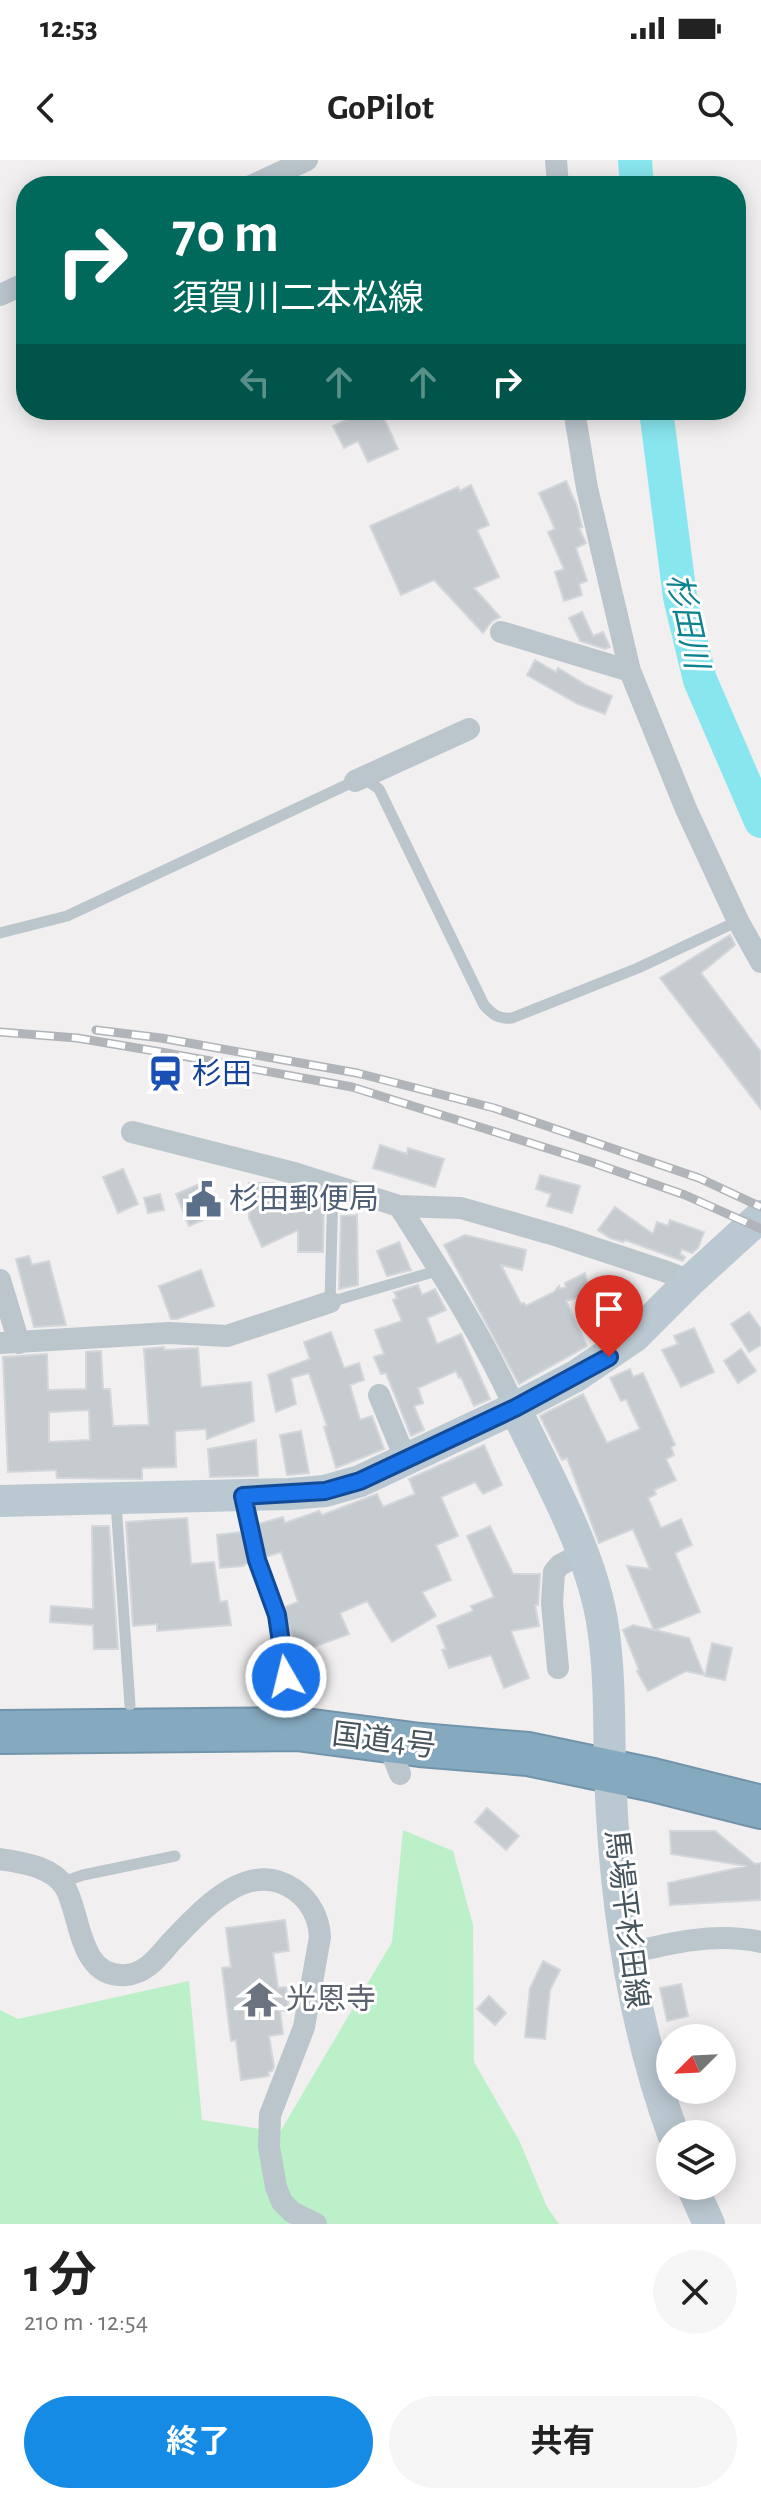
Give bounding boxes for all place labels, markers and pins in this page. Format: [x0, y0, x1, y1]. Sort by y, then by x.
station icon: 杉田 [147, 1055, 185, 1093]
place label: 杉田 [192, 1058, 252, 1090]
public building icon: 杉田郵便局 [184, 1180, 222, 1218]
place label: 杉田郵便局 [229, 1183, 379, 1215]
pin [575, 1275, 643, 1357]
temple icon: 光恩寺 [241, 1980, 279, 2018]
place label: 光恩寺 [286, 1983, 376, 2015]

